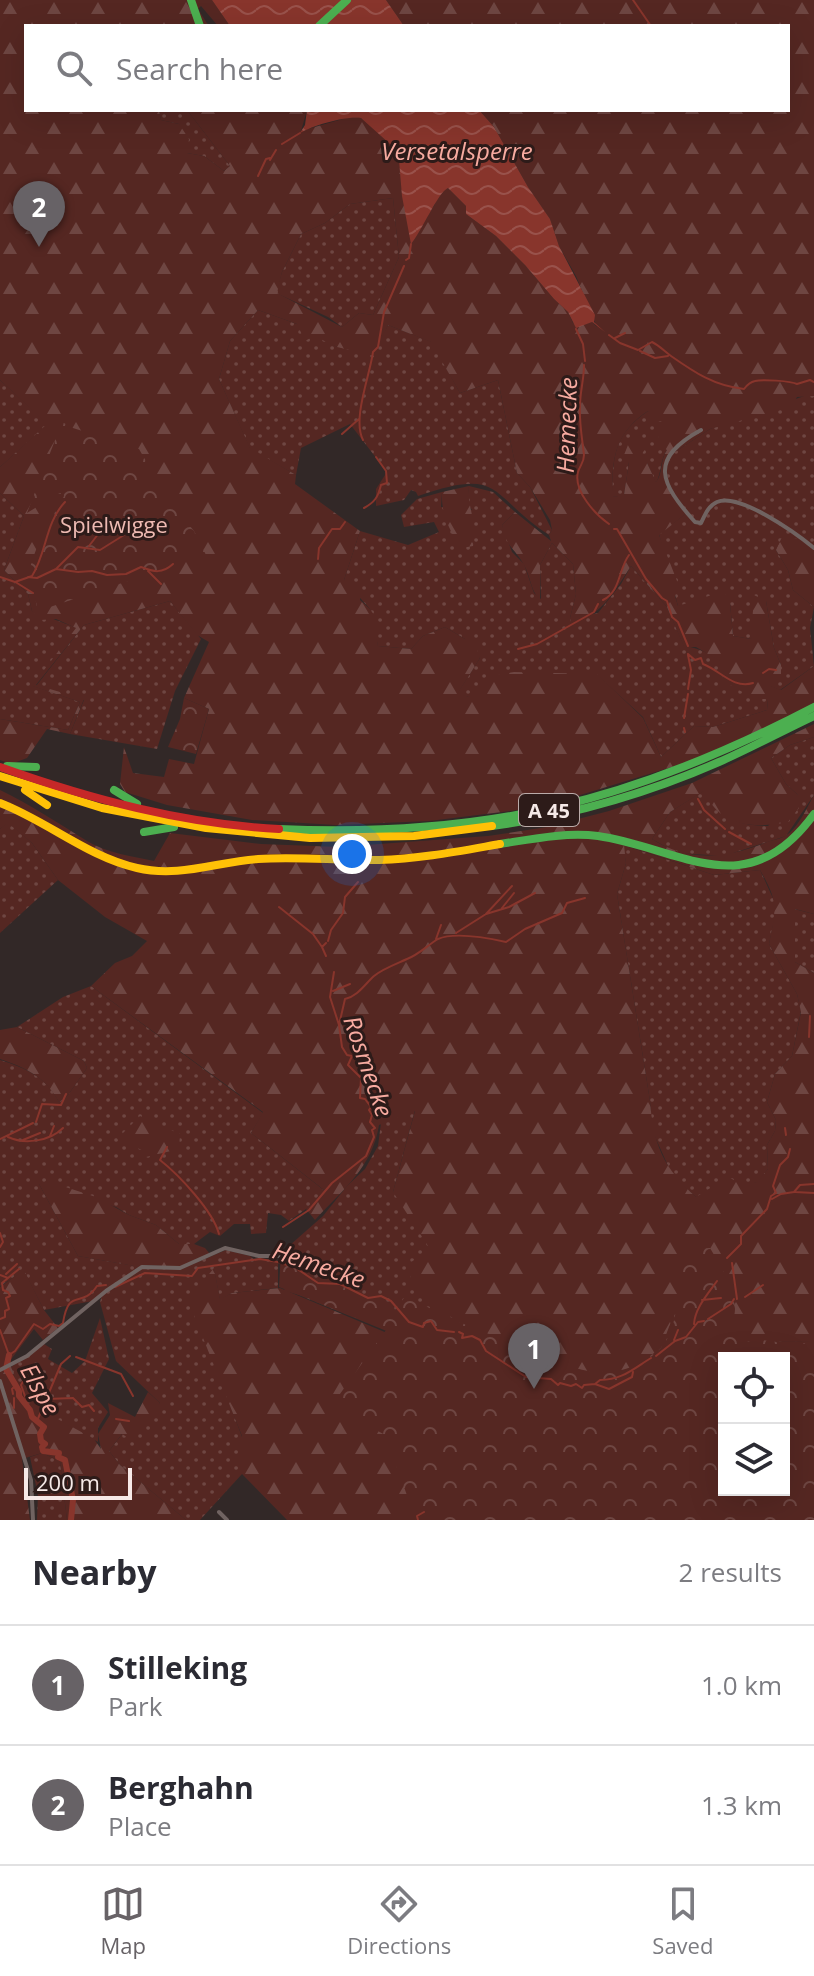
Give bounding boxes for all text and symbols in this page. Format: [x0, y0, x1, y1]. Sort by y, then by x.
search box [24, 24, 790, 112]
icon: search [52, 46, 96, 90]
text: Search here [116, 48, 283, 89]
water label: Versetalsperre [381, 134, 533, 167]
pin: 2 [13, 181, 65, 247]
water label: Hemecke [548, 377, 584, 473]
park label: Spielwigge [60, 509, 168, 539]
road number: A 45 [519, 794, 579, 826]
your location [332, 834, 372, 874]
water label: Rosmecke [336, 1011, 402, 1121]
water label: Hemecke [268, 1233, 370, 1295]
pin: 1 [508, 1323, 560, 1389]
map controls [718, 1352, 790, 1496]
button: locate [718, 1352, 790, 1424]
water label: Elspe [13, 1357, 69, 1421]
button: layers [718, 1424, 790, 1496]
scale bar [24, 1464, 132, 1500]
text: 200 m [36, 1467, 100, 1497]
text: Nearby [32, 1549, 157, 1595]
text: 2 results [679, 1554, 782, 1590]
text: Stilleking [108, 1647, 247, 1688]
text: 1 [51, 1667, 65, 1703]
text: 1.0 km [701, 1667, 782, 1703]
text: Park [108, 1688, 162, 1724]
text: Berghahn [108, 1767, 254, 1808]
text: 2 [51, 1787, 65, 1823]
text: 1.3 km [701, 1787, 782, 1823]
text: Place [108, 1808, 172, 1844]
tab: Map [101, 1882, 146, 1960]
tab: Directions [347, 1882, 451, 1960]
tab: Saved [652, 1882, 713, 1960]

